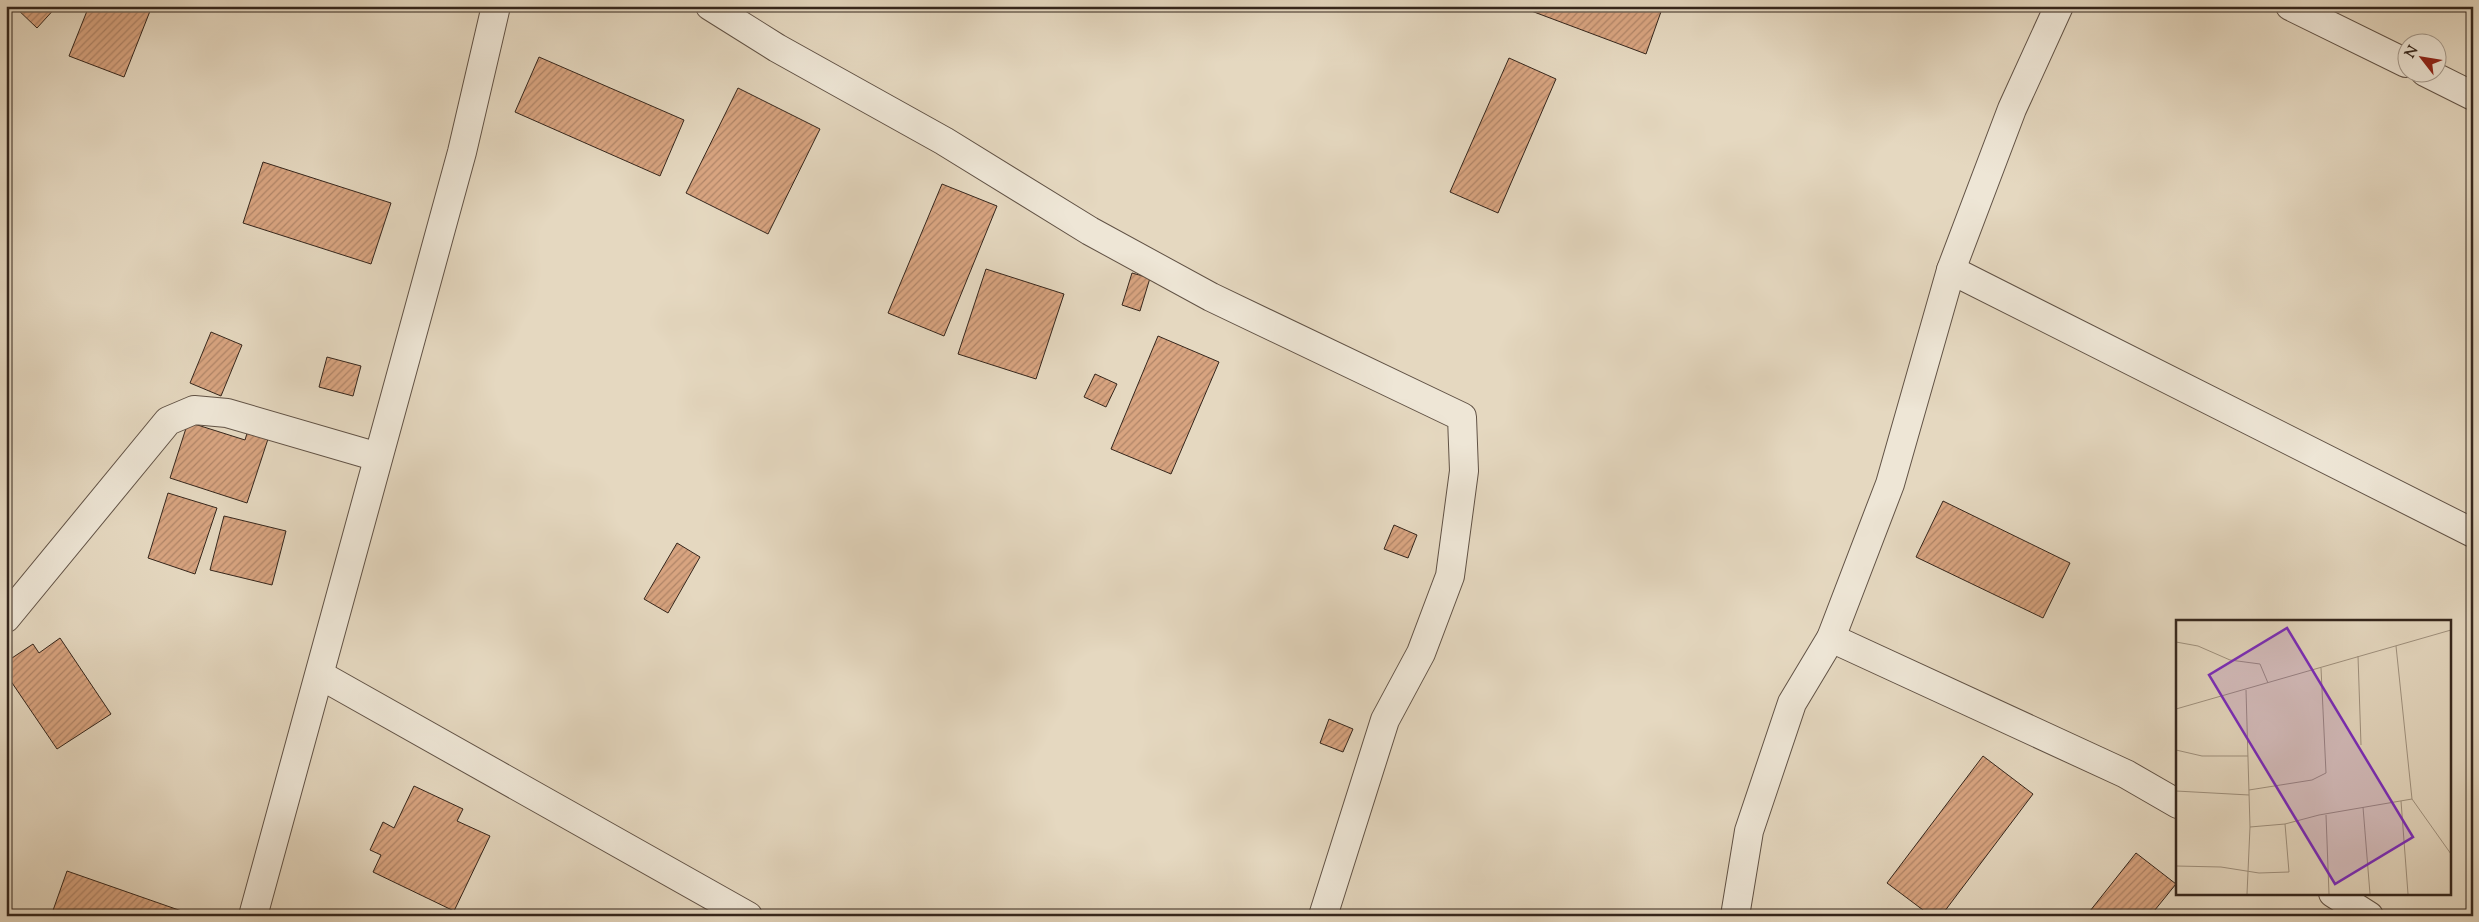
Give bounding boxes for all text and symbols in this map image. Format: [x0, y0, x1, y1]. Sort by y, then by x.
north arrow [2396, 32, 2446, 82]
text: N [2401, 42, 2424, 62]
inset map [2176, 620, 2452, 894]

